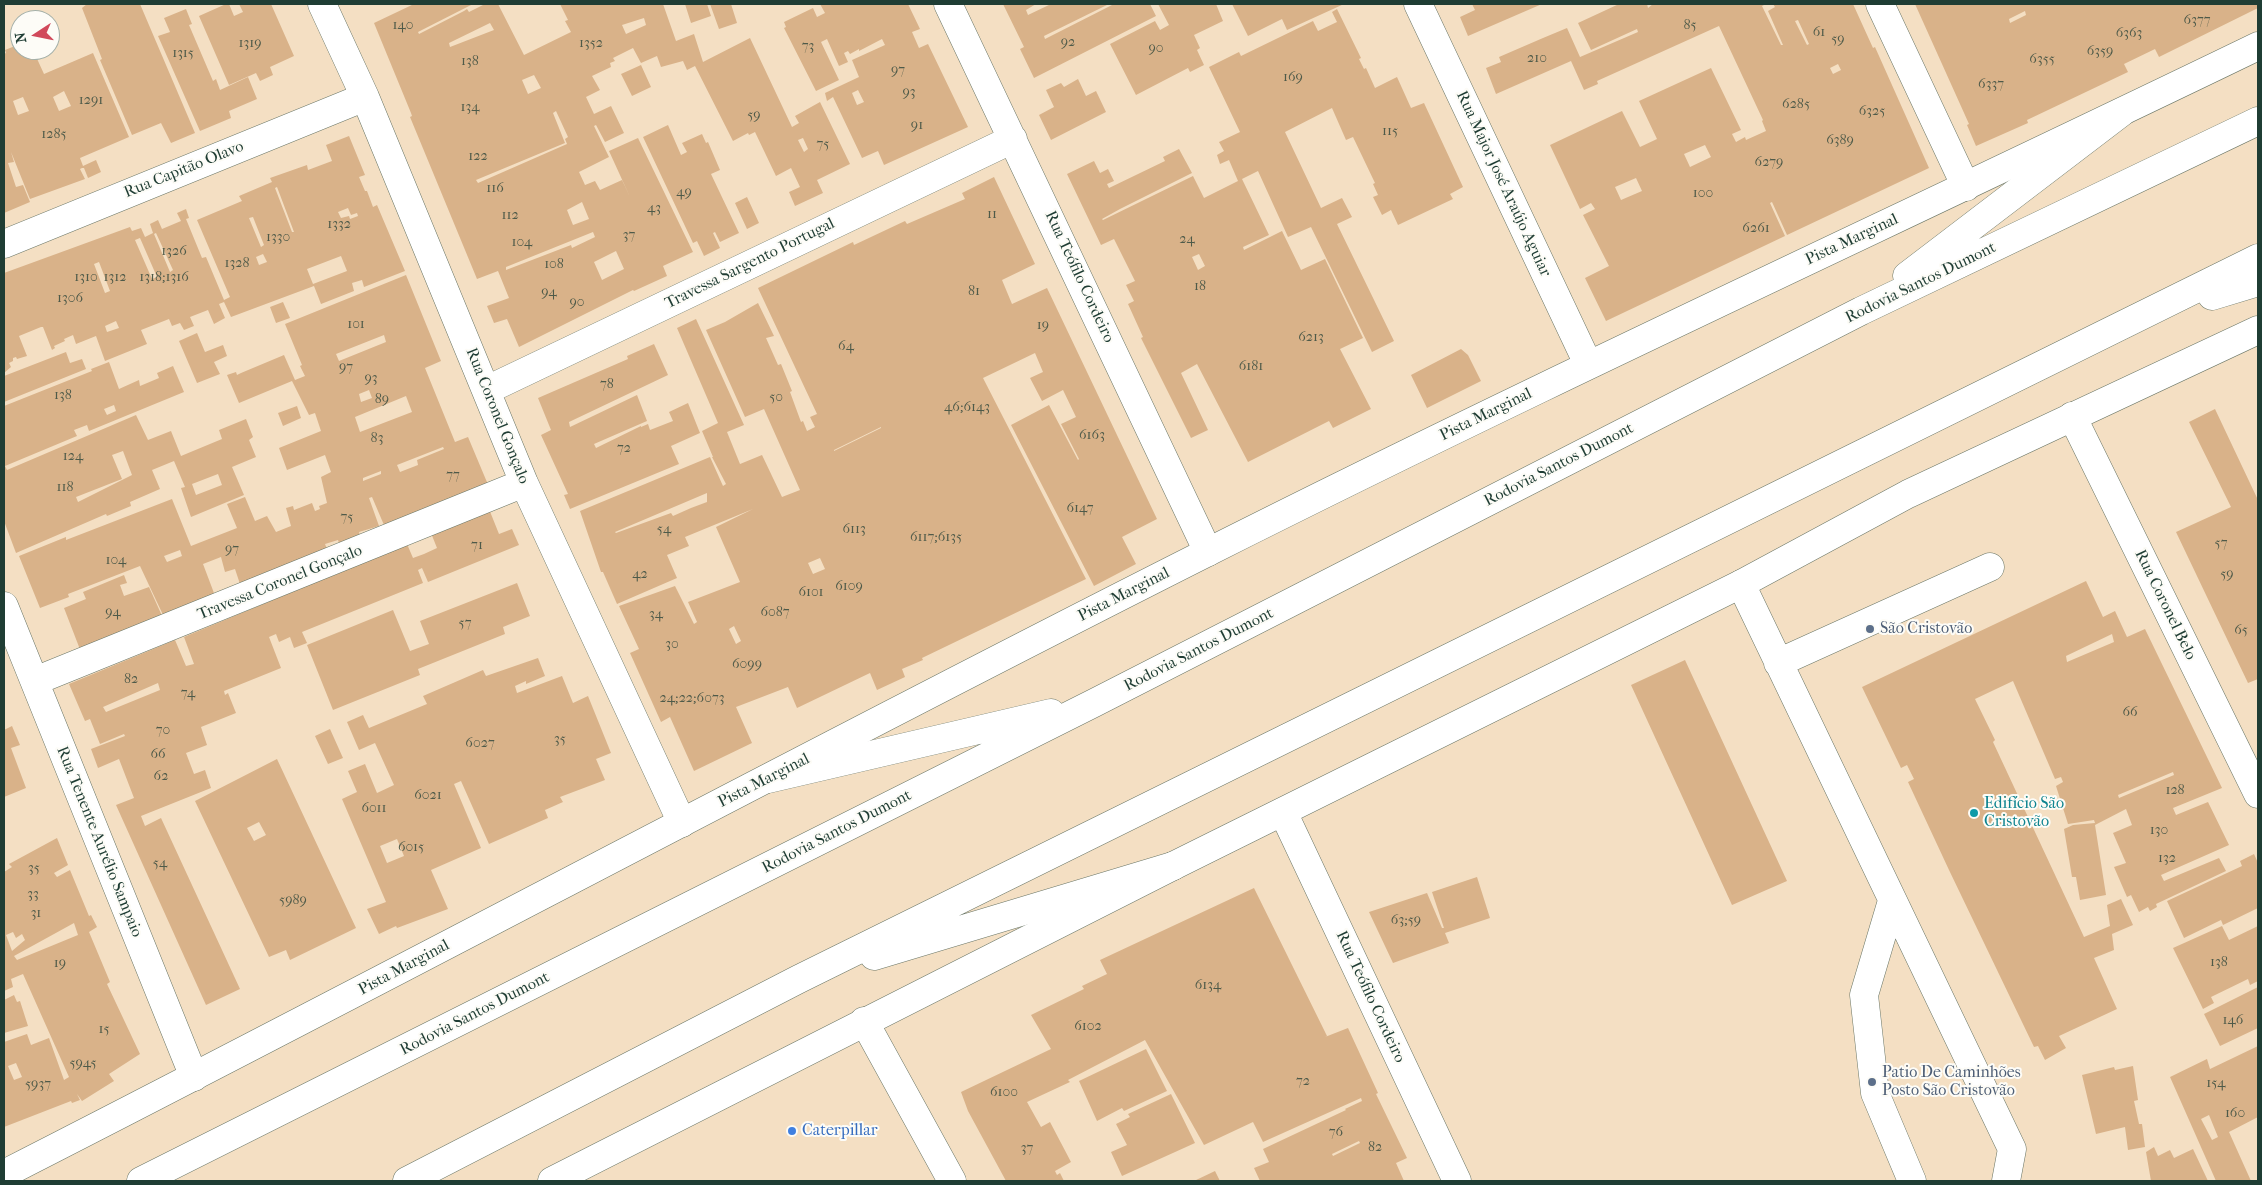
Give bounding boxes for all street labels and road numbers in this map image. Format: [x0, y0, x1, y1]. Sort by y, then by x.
street label: Rua Major José Araújo Aguiar [1451, 88, 1555, 280]
street label: Rua Capitão Olavo [121, 137, 247, 203]
street label: Rua Teófilo Cordeiro [1040, 208, 1118, 346]
street label: Pista Marginal [1803, 210, 1901, 270]
street label: Travessa Sargento Portugal [662, 214, 838, 314]
street label: Rodovia Santos Dumont [1843, 238, 1999, 328]
street label: Rua Coronel Gonçalo [461, 345, 533, 487]
street label: Pista Marginal [1437, 384, 1535, 446]
street label: Rodovia Santos Dumont [1481, 419, 1637, 511]
street label: Travessa Coronel Gonçalo [195, 541, 365, 625]
street label: Rua Coronel Belo [2130, 547, 2200, 663]
street label: Pista Marginal [1075, 564, 1173, 626]
street label: Rodovia Santos Dumont [1121, 604, 1277, 696]
street label: Rua Tenente Aurélio Sampaio [52, 744, 146, 940]
street label: Pista Marginal [715, 750, 813, 812]
street label: Rodovia Santos Dumont [759, 786, 915, 878]
street label: Rua Teófilo Cordeiro [1331, 928, 1409, 1066]
street label: Pista Marginal [355, 936, 453, 1000]
street label: Rodovia Santos Dumont [397, 968, 553, 1060]

